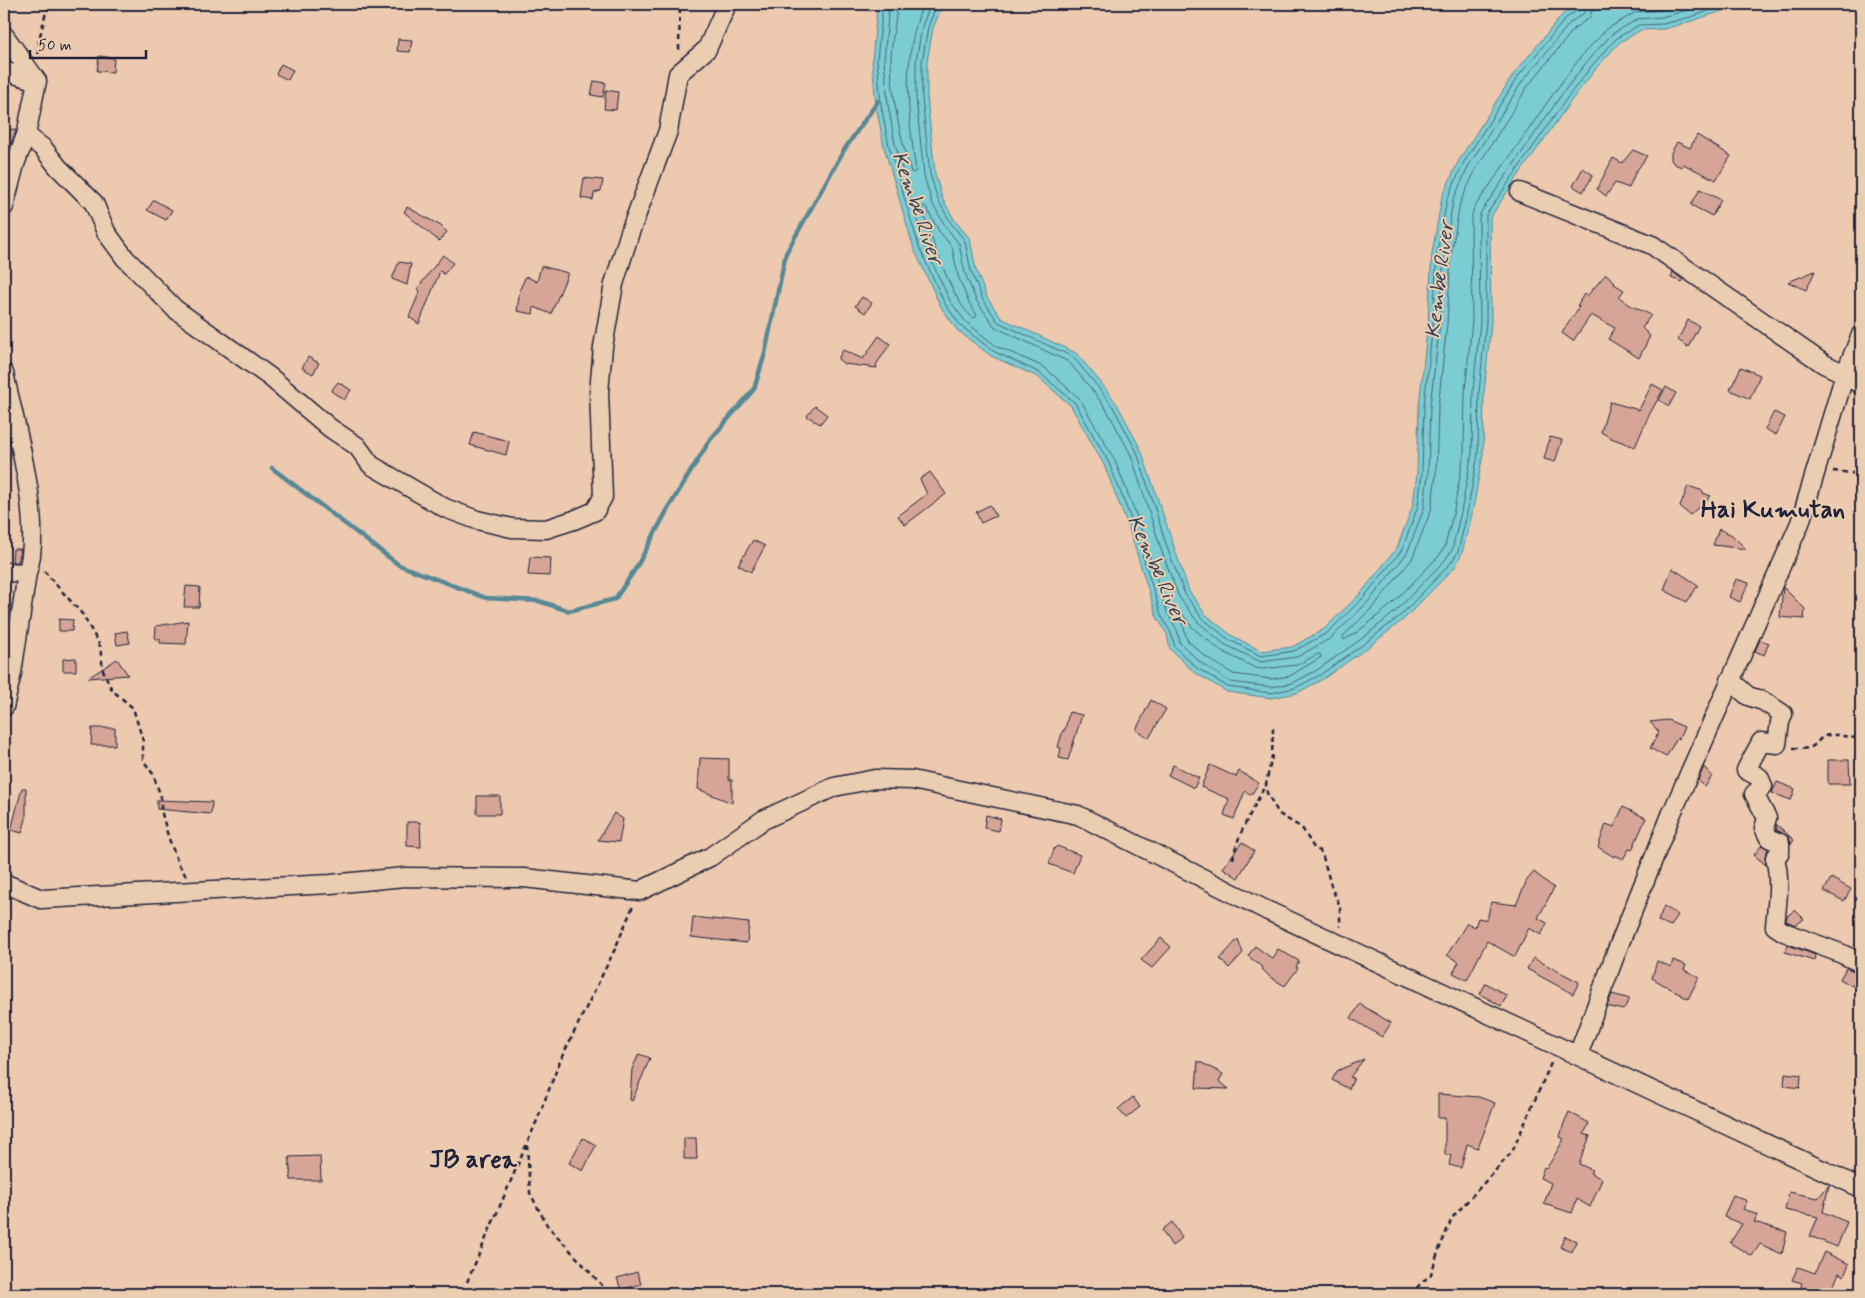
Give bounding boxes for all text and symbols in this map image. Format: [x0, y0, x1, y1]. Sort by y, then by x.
scale bar [30, 28, 146, 60]
text: 50 m [38, 36, 72, 56]
water label: Kembe River [885, 148, 950, 271]
water label: Kembe River [1419, 217, 1461, 340]
district label: Hai Kumutan [1701, 494, 1845, 527]
water label: Kembe River [1120, 511, 1195, 632]
district label: JB area [429, 1144, 518, 1177]

